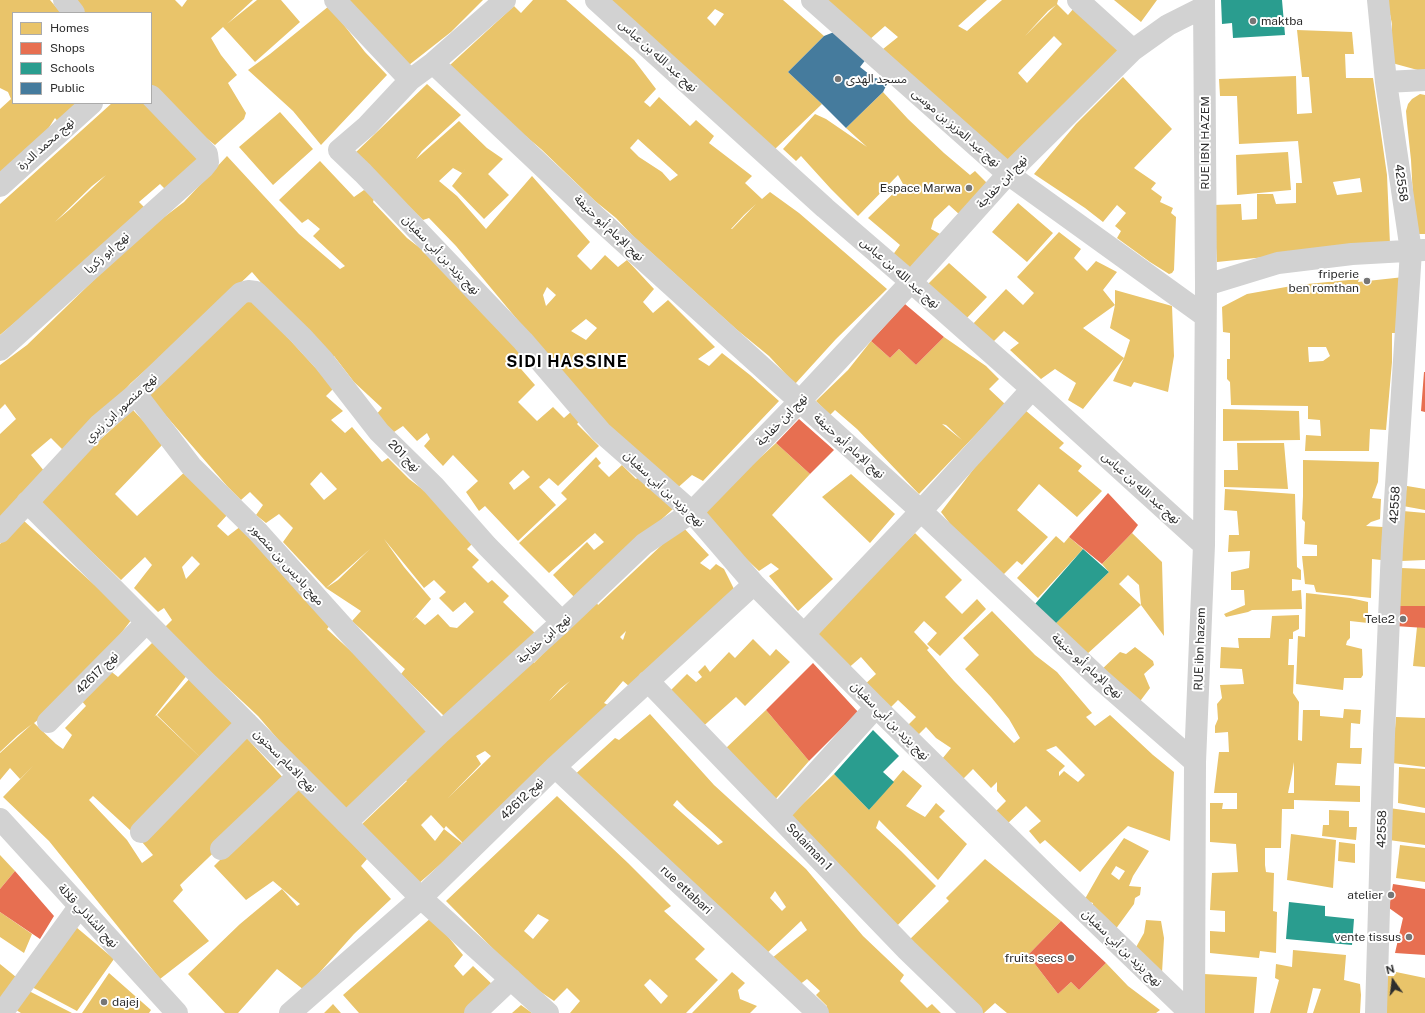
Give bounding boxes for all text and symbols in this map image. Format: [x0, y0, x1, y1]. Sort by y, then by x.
legend [12, 12, 152, 104]
place label: maktba [1261, 14, 1303, 28]
marker: maktba [1248, 16, 1258, 26]
street label: نهج عبد الله بن عباس [616, 17, 700, 95]
text: Homes [50, 21, 89, 35]
text: Shops [50, 41, 85, 55]
text: Schools [50, 61, 95, 75]
place label: مسجد الهدى [846, 72, 907, 86]
marker: مسجد الهدى [833, 74, 843, 84]
text: Public [50, 81, 85, 95]
street label: نهج عبد العزيز بن موسى [909, 86, 1003, 170]
street label: RUE IBN HAZEM [1198, 96, 1212, 190]
street label: نهج محمد الدرة [15, 115, 77, 173]
street label: نهج ابن خفاجة [974, 153, 1030, 211]
street label: 42558 [1391, 163, 1411, 203]
place label: Espace Marwa [880, 181, 961, 195]
marker: Espace Marwa [964, 183, 974, 193]
street label: نهج الإمام أبو حنيفة [571, 192, 647, 264]
street label: نهج يزيد بن أبي سفيان [399, 212, 483, 298]
street label: نهج ابو زكريا [82, 229, 132, 277]
street label: نهج عبد الله بن عباس [857, 234, 943, 312]
place label: friperie ben romthan [1289, 267, 1359, 295]
marker: friperie ben romthan [1362, 276, 1372, 286]
district label: SIDI HASSINE [506, 352, 628, 372]
street label: نهج منصور ابن زيري [82, 371, 160, 445]
street label: نهج ابن خفاجة [753, 391, 811, 449]
street label: نهج الإمام أبو حنيفة [811, 410, 887, 482]
street label: نهج 201 [385, 437, 423, 475]
street label: نهج يزيد بن أبي سفيان [621, 448, 707, 530]
street label: نهج عبد الله بن عباس [1099, 449, 1183, 527]
street label: 42558 [1387, 486, 1403, 524]
street label: مهج باديس بن منصور [247, 522, 327, 608]
street label: RUE ibn hazem [1191, 607, 1209, 691]
street label: نهج ابن خفاجة [514, 611, 574, 667]
place label: Tele2 [1365, 612, 1395, 626]
marker: Tele2 [1398, 614, 1408, 624]
street label: نهج الإمام أبو حنيفة [1049, 630, 1125, 702]
street label: نهج 42617 [73, 649, 121, 697]
street label: نهج يزيد بن أبي سفيان [848, 679, 932, 763]
street label: نهج الامام سحنون [250, 726, 320, 796]
street label: نهج 42612 [497, 775, 547, 823]
street label: 42558 [1374, 810, 1390, 848]
street label: Solaiman 1 [783, 820, 835, 874]
street label: rue ettabari [657, 863, 715, 917]
street label: نهج الشادلي قلالة [55, 881, 121, 951]
place label: atelier [1347, 888, 1383, 902]
marker: atelier [1386, 890, 1396, 900]
street label: نهج يزيد بن أبي سفيان [1079, 906, 1165, 990]
place label: vente tissus [1335, 930, 1401, 944]
marker: vente tissus [1404, 932, 1414, 942]
place label: fruits secs [1004, 951, 1063, 965]
marker: fruits secs [1066, 953, 1076, 963]
north arrow [1373, 961, 1413, 1001]
text: N [1384, 962, 1396, 976]
place label: dajej [112, 995, 139, 1009]
marker: dajej [99, 997, 109, 1007]

